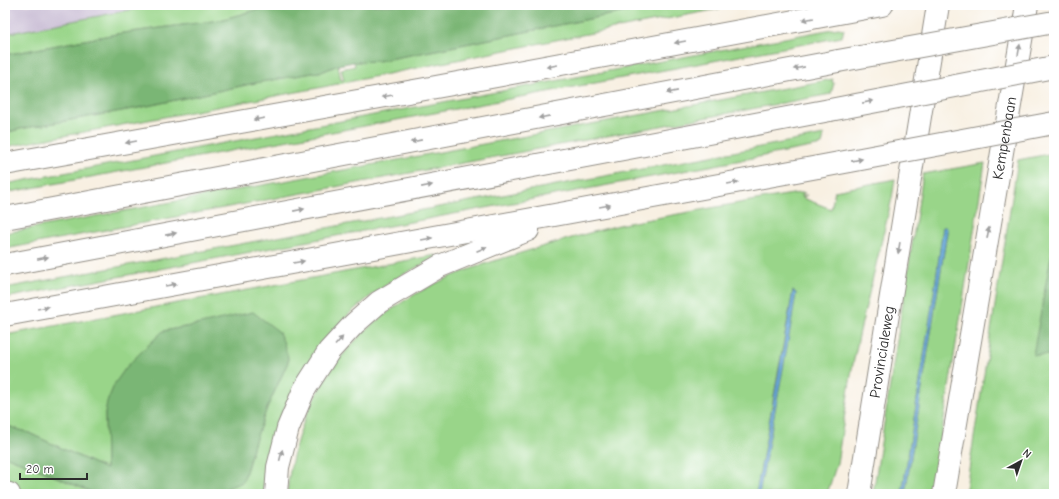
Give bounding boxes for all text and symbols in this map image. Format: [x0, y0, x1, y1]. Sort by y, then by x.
one-way arrow [802, 16, 814, 22]
one-way arrow [674, 40, 686, 46]
one-way arrow [1016, 44, 1022, 56]
one-way arrow [546, 63, 558, 69]
one-way arrow [793, 66, 806, 72]
one-way arrow [666, 90, 678, 96]
one-way arrow [381, 93, 393, 99]
street label: Kempenbaan [989, 95, 1020, 181]
one-way arrow [862, 99, 875, 105]
one-way arrow [538, 114, 550, 120]
one-way arrow [253, 116, 265, 122]
one-way arrow [410, 138, 422, 144]
one-way arrow [125, 139, 137, 145]
one-way arrow [850, 157, 863, 163]
one-way arrow [727, 180, 739, 186]
one-way arrow [420, 182, 433, 188]
one-way arrow [599, 203, 611, 209]
one-way arrow [293, 206, 305, 212]
one-way arrow [985, 227, 991, 239]
one-way arrow [165, 230, 177, 236]
one-way arrow [421, 235, 433, 241]
one-way arrow [896, 242, 902, 254]
one-way arrow [476, 245, 488, 251]
one-way arrow [37, 255, 49, 261]
one-way arrow [293, 259, 305, 265]
one-way arrow [165, 282, 177, 288]
street label: Provincialeweg [866, 304, 898, 399]
one-way arrow [37, 305, 49, 311]
one-way arrow [334, 336, 344, 346]
north arrow [1001, 441, 1041, 481]
text: N [1020, 446, 1034, 461]
one-way arrow [278, 449, 284, 461]
scale bar [20, 455, 87, 481]
text: 20 m [26, 462, 54, 476]

